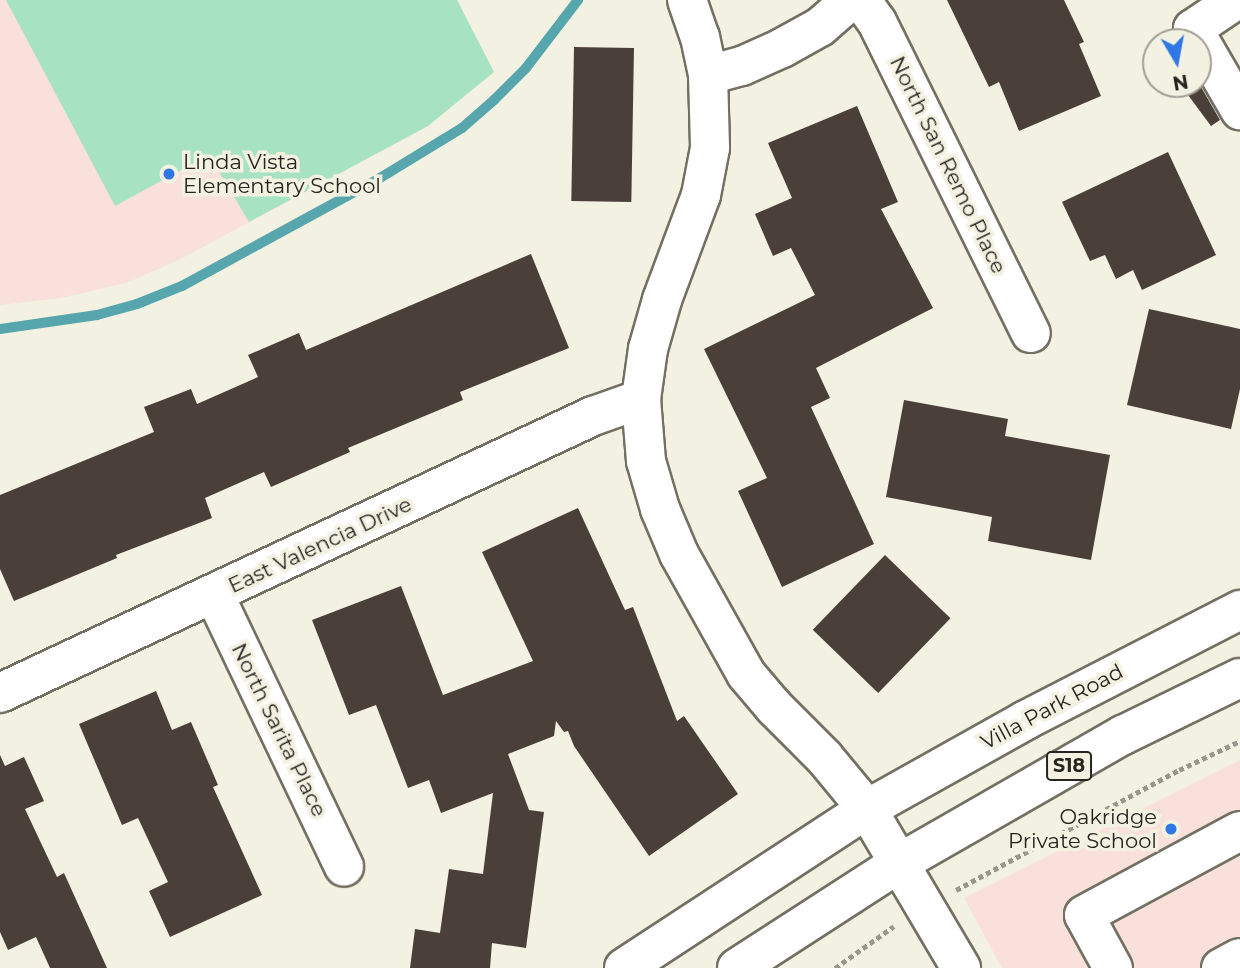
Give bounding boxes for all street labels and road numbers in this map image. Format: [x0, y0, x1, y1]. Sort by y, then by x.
street label: North San Remo Place [884, 52, 1012, 278]
street label: East Valencia Drive [224, 491, 416, 599]
street label: North Sarita Place [226, 639, 332, 821]
street label: Villa Park Road [977, 659, 1127, 755]
road number: S18 [1044, 750, 1094, 782]

